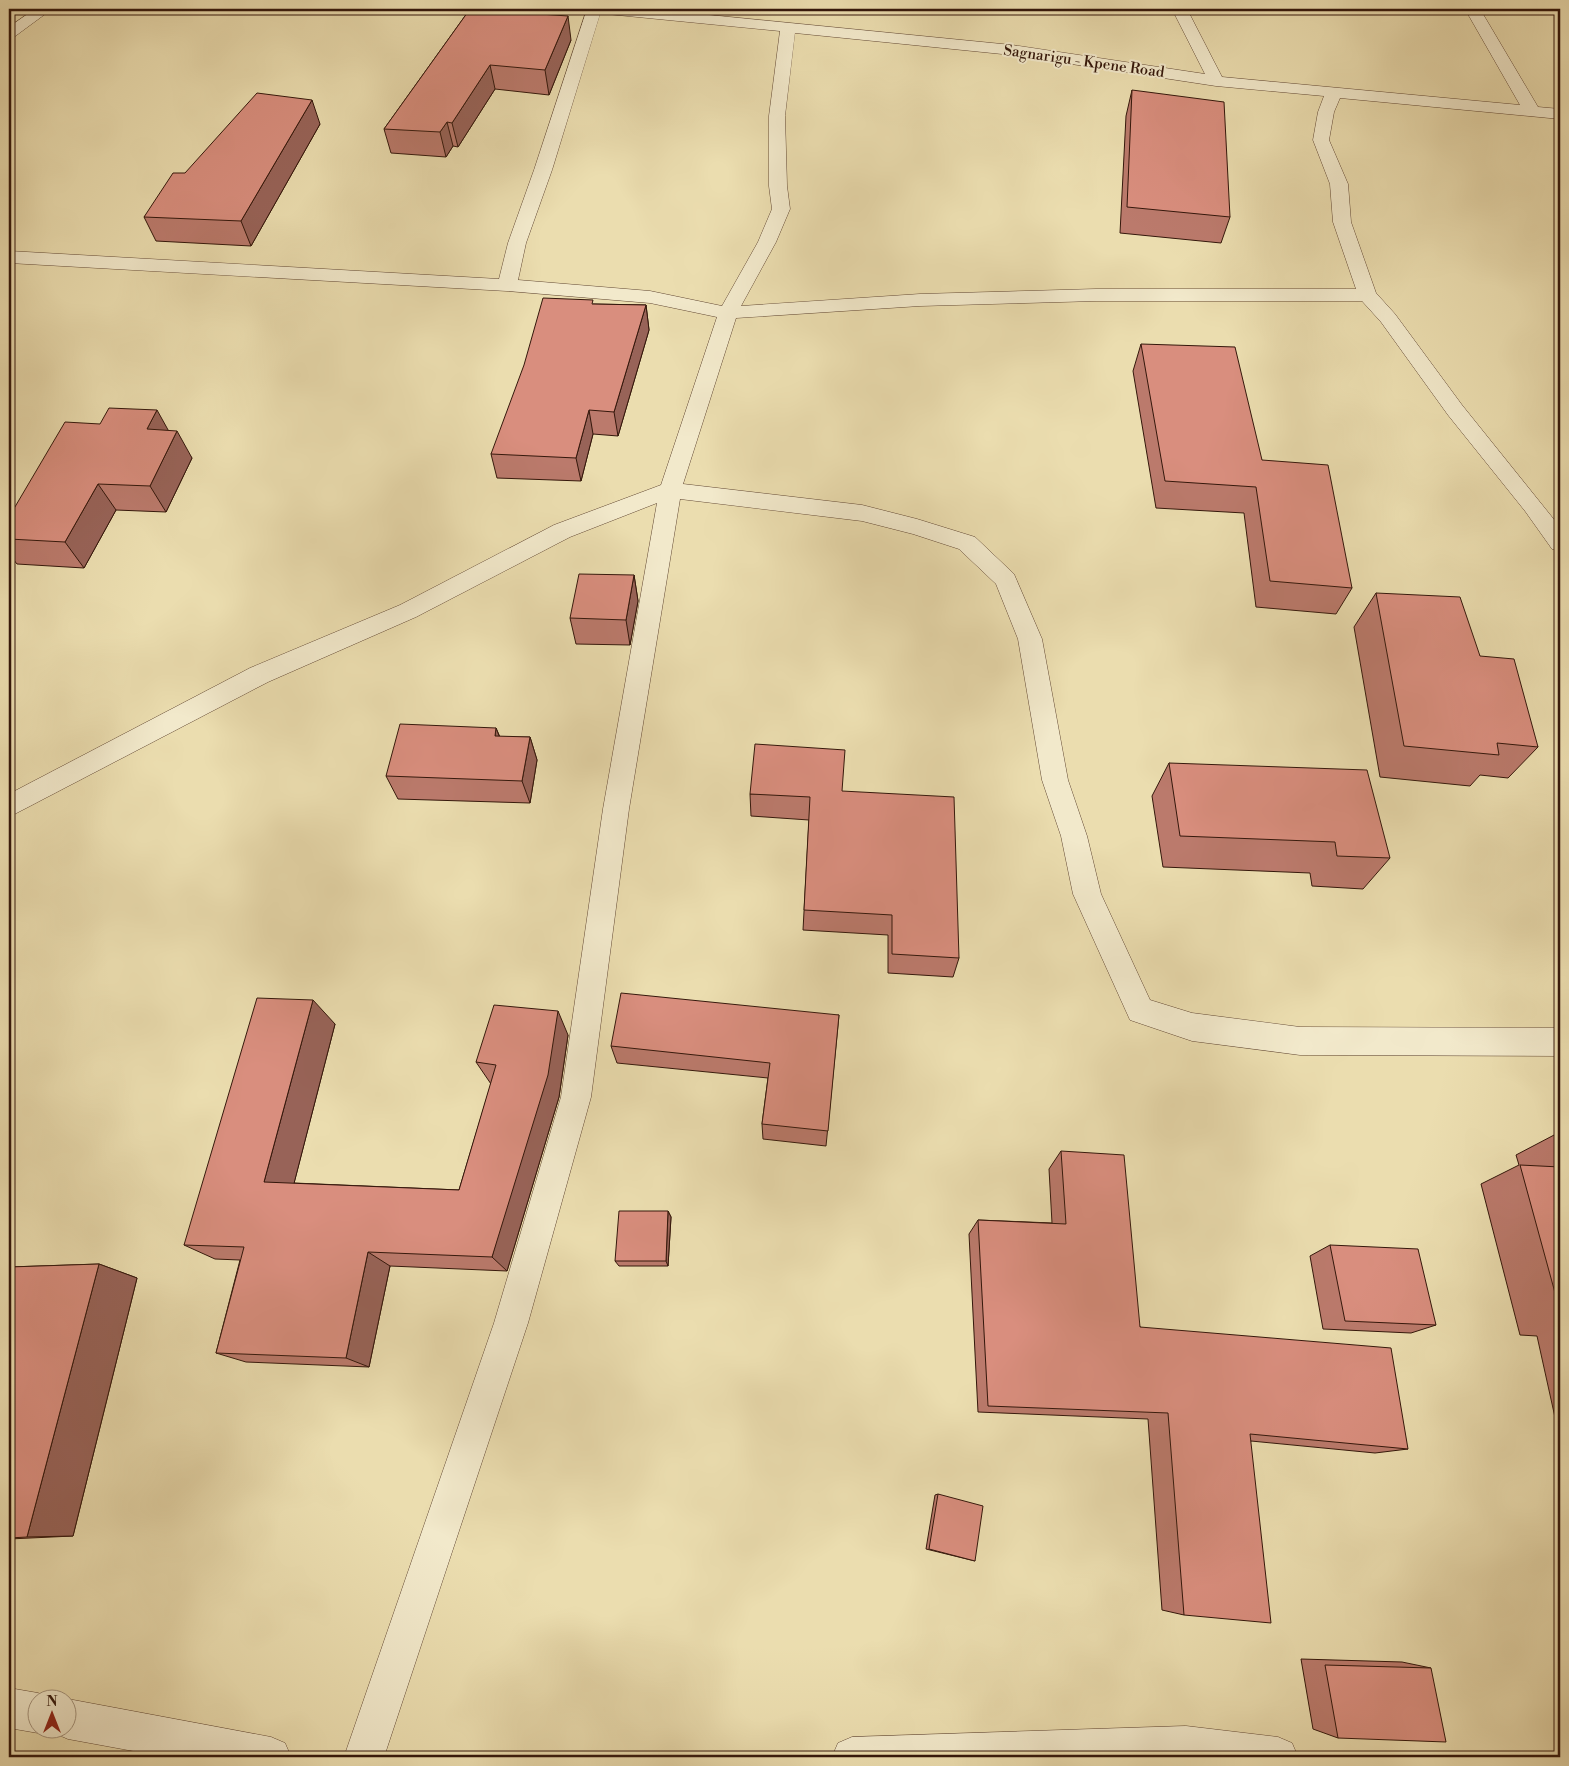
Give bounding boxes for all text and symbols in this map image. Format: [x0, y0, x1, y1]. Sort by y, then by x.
street label: Sagnarigu - Kpene Road [1002, 41, 1166, 82]
north arrow [28, 1688, 78, 1738]
text: N [46, 1693, 58, 1711]

